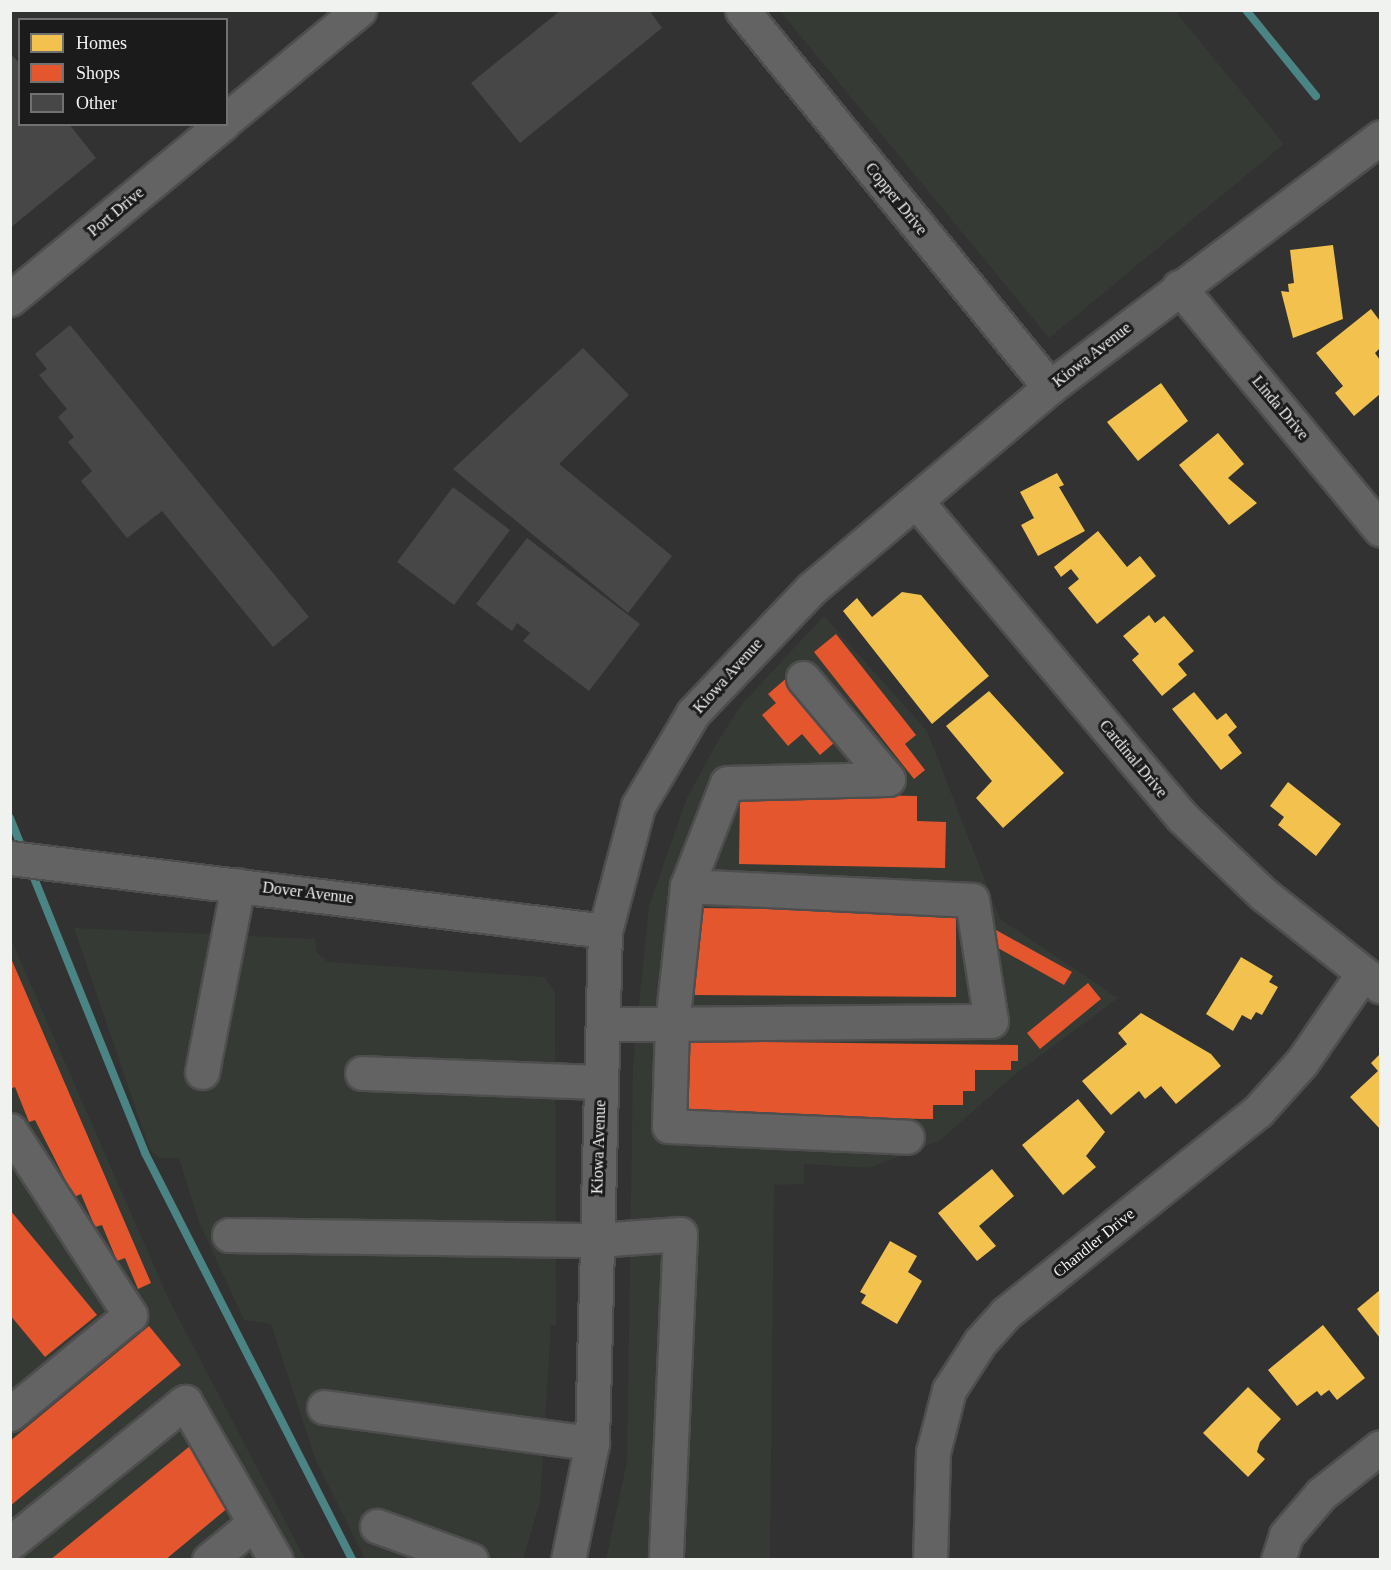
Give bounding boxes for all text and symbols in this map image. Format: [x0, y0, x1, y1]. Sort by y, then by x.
legend [18, 18, 228, 126]
text: Homes [76, 33, 127, 53]
text: Shops [76, 63, 120, 83]
text: Other [76, 93, 117, 113]
street label: Copper Drive [861, 159, 931, 239]
street label: Port Drive [84, 183, 148, 241]
street label: Kiowa Avenue [1049, 318, 1135, 392]
street label: Linda Drive [1248, 372, 1312, 444]
street label: Kiowa Avenue [689, 634, 767, 718]
street label: Cardinal Drive [1095, 716, 1171, 802]
street label: Dover Avenue [261, 878, 355, 908]
street label: Kiowa Avenue [588, 1099, 610, 1195]
street label: Chandler Drive [1049, 1204, 1139, 1282]

